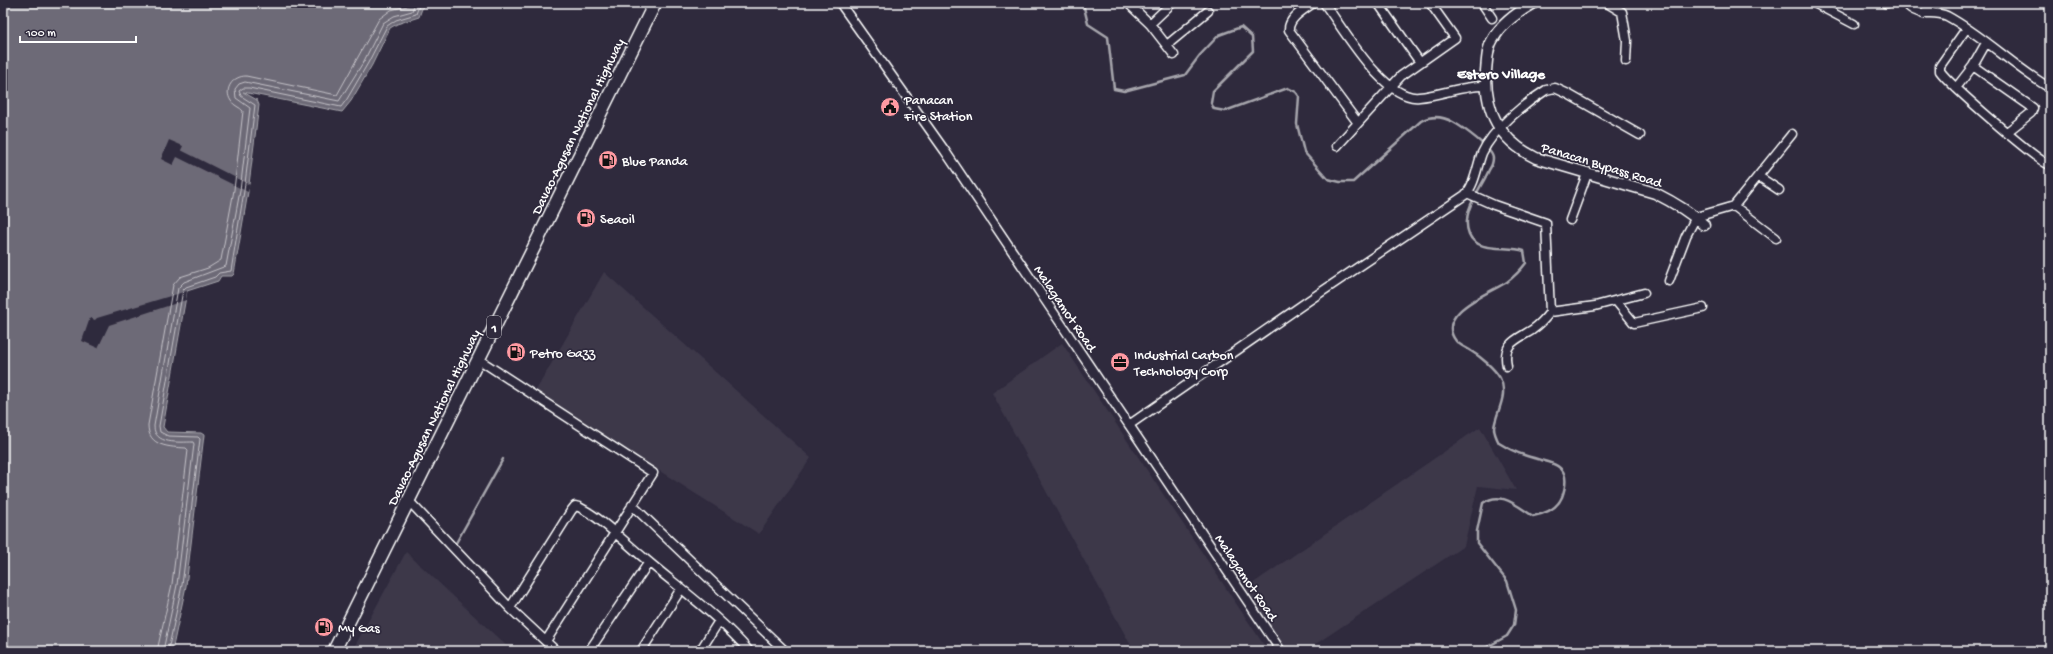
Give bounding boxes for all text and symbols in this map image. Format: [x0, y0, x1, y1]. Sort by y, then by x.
scale bar [20, 18, 136, 44]
text: 100 m [25, 27, 56, 41]
street label: Davao-Agusan National Highway [529, 36, 629, 219]
district label: Estero Village [1457, 66, 1546, 84]
place label: Panacan Fire Station [903, 93, 973, 126]
public building icon: Panacan Fire Station [879, 96, 901, 118]
street label: Panacan Bypass Road [1538, 140, 1665, 193]
fuel station icon: Blue Panda [597, 149, 619, 171]
place label: Blue Panda [621, 154, 689, 171]
fuel station icon: Seaoil [575, 207, 597, 229]
place label: Seaoil [600, 212, 635, 229]
street label: Malagamot Road [1029, 263, 1100, 357]
road number: 1 [487, 316, 501, 338]
street label: Davao-Agusan National Highway [385, 327, 485, 510]
fuel station icon: Petro Gazz [505, 341, 527, 363]
place label: Petro Gazz [529, 346, 596, 363]
place label: Industrial Carbon Technology Corp [1133, 348, 1234, 381]
office icon: Industrial Carbon Technology Corp [1109, 351, 1131, 373]
street label: Malagamot Road [1210, 532, 1281, 626]
fuel station icon: My Gas [313, 616, 335, 638]
place label: My Gas [338, 621, 381, 638]

